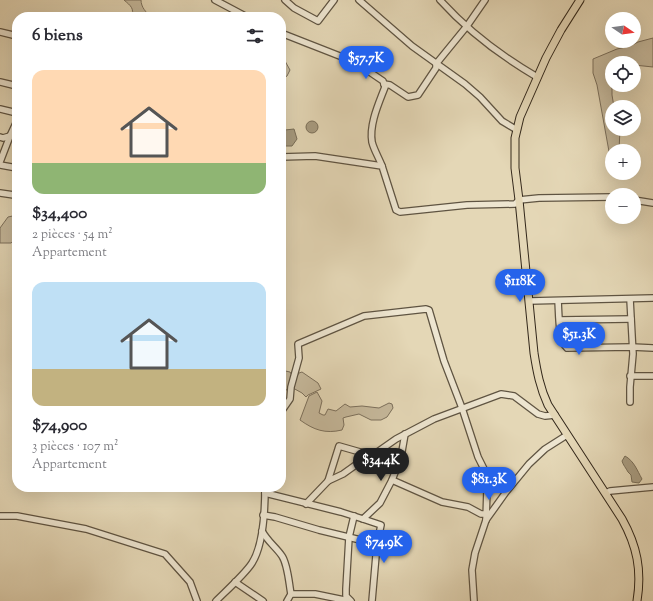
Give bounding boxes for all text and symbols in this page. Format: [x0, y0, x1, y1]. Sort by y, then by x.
north arrow [605, 12, 641, 48]
map controls [605, 12, 641, 224]
text: 6 biens [32, 24, 83, 48]
icon: filters [244, 25, 266, 47]
pin: $57.7K [333, 46, 399, 80]
text: $57.7K [348, 50, 384, 68]
button: locate [605, 56, 641, 92]
icon: home [113, 96, 185, 168]
button: layers [605, 100, 641, 136]
button: + [605, 144, 641, 180]
button: − [605, 188, 641, 224]
text: $34,400 [32, 202, 87, 226]
text: 2 pièces · 54 m² [32, 226, 113, 244]
text: Appartement [32, 244, 107, 262]
pin: $118K [492, 269, 548, 303]
text: $118K [504, 273, 536, 291]
icon: home [113, 308, 185, 380]
pin: $51.3K [546, 322, 612, 356]
text: $51.3K [562, 326, 596, 344]
text: $74,900 [32, 414, 87, 438]
text: 3 pièces · 107 m² [32, 438, 118, 456]
pin: $34.4K [348, 448, 414, 482]
text: $34.4K [362, 452, 400, 470]
text: Appartement [32, 456, 107, 474]
pin: $81.3K [456, 467, 522, 501]
text: $81.3K [471, 471, 507, 489]
pin: $74.9K [351, 530, 417, 564]
text: $74.9K [365, 534, 403, 552]

